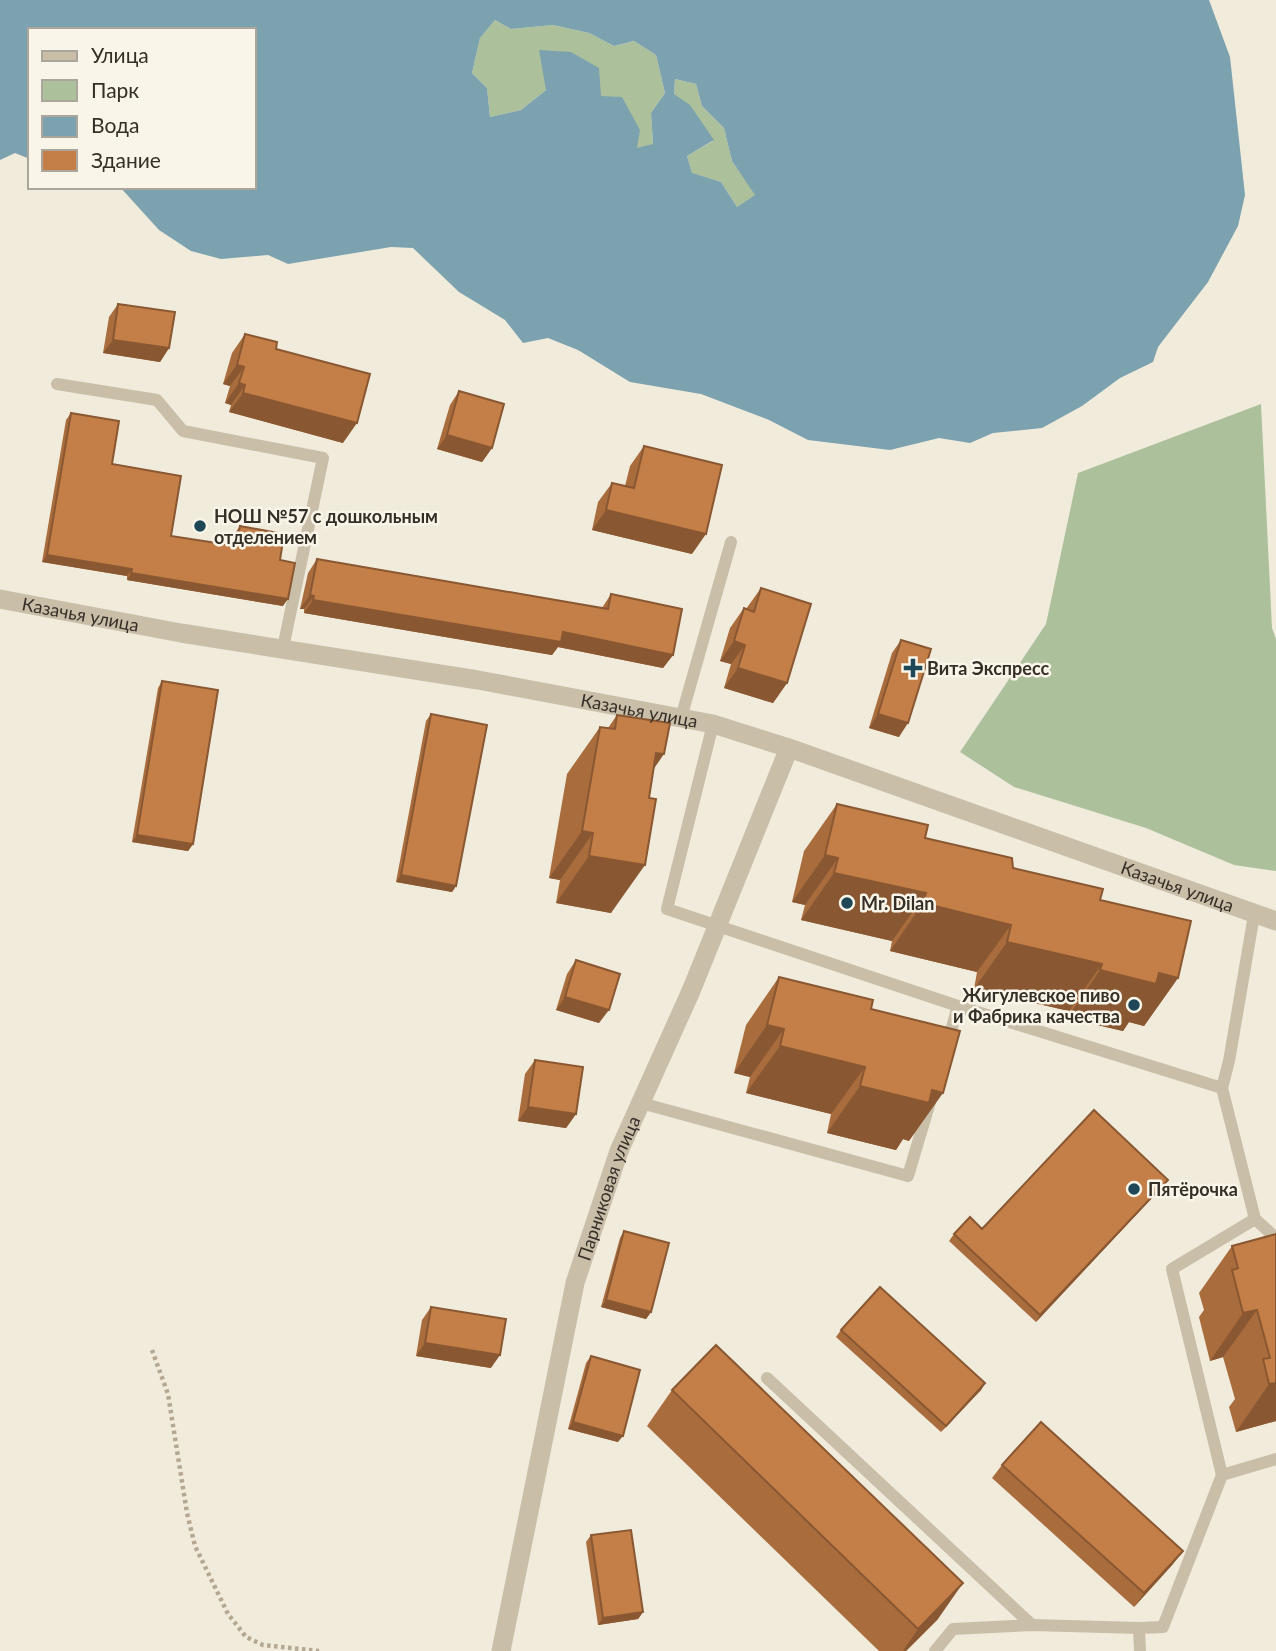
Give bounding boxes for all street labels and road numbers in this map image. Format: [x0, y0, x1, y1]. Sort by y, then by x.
street label: Казачья улица [20, 592, 141, 636]
street label: Казачья улица [579, 688, 700, 732]
street label: Казачья улица [1118, 856, 1237, 916]
street label: Парниковая улица [572, 1112, 644, 1263]

